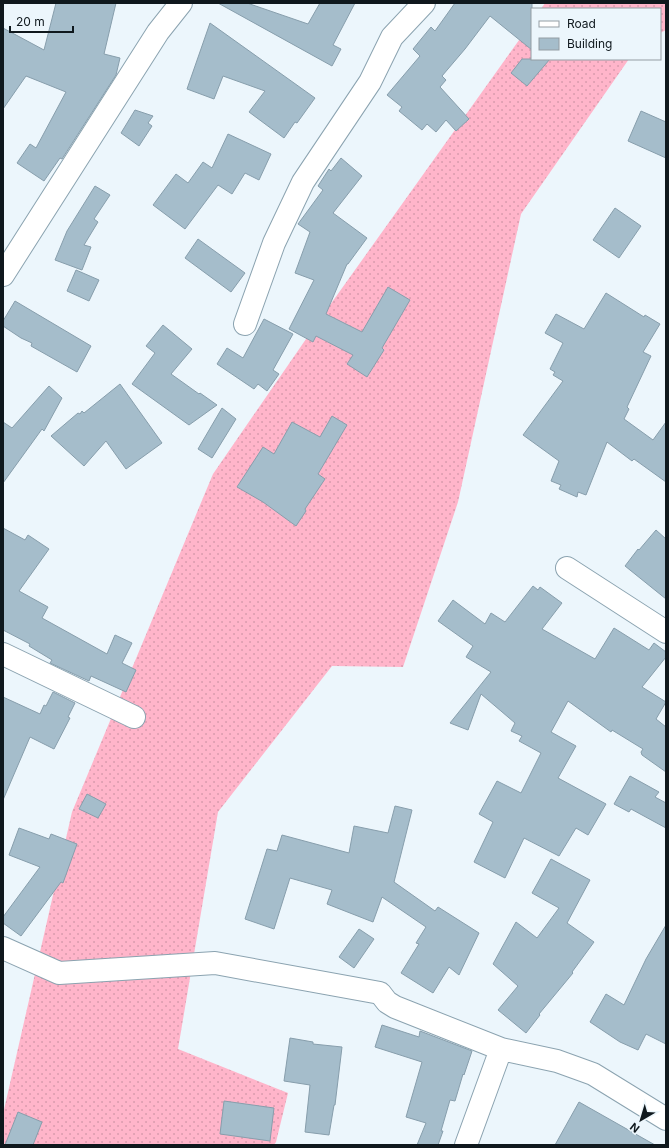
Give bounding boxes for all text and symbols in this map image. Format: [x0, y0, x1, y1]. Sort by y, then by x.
scale bar [10, 8, 73, 34]
legend [531, 8, 661, 60]
text: 20 m [16, 14, 45, 29]
text: Road [567, 16, 596, 31]
text: Building [567, 36, 612, 51]
north arrow [621, 1100, 661, 1140]
text: N [627, 1120, 642, 1136]

